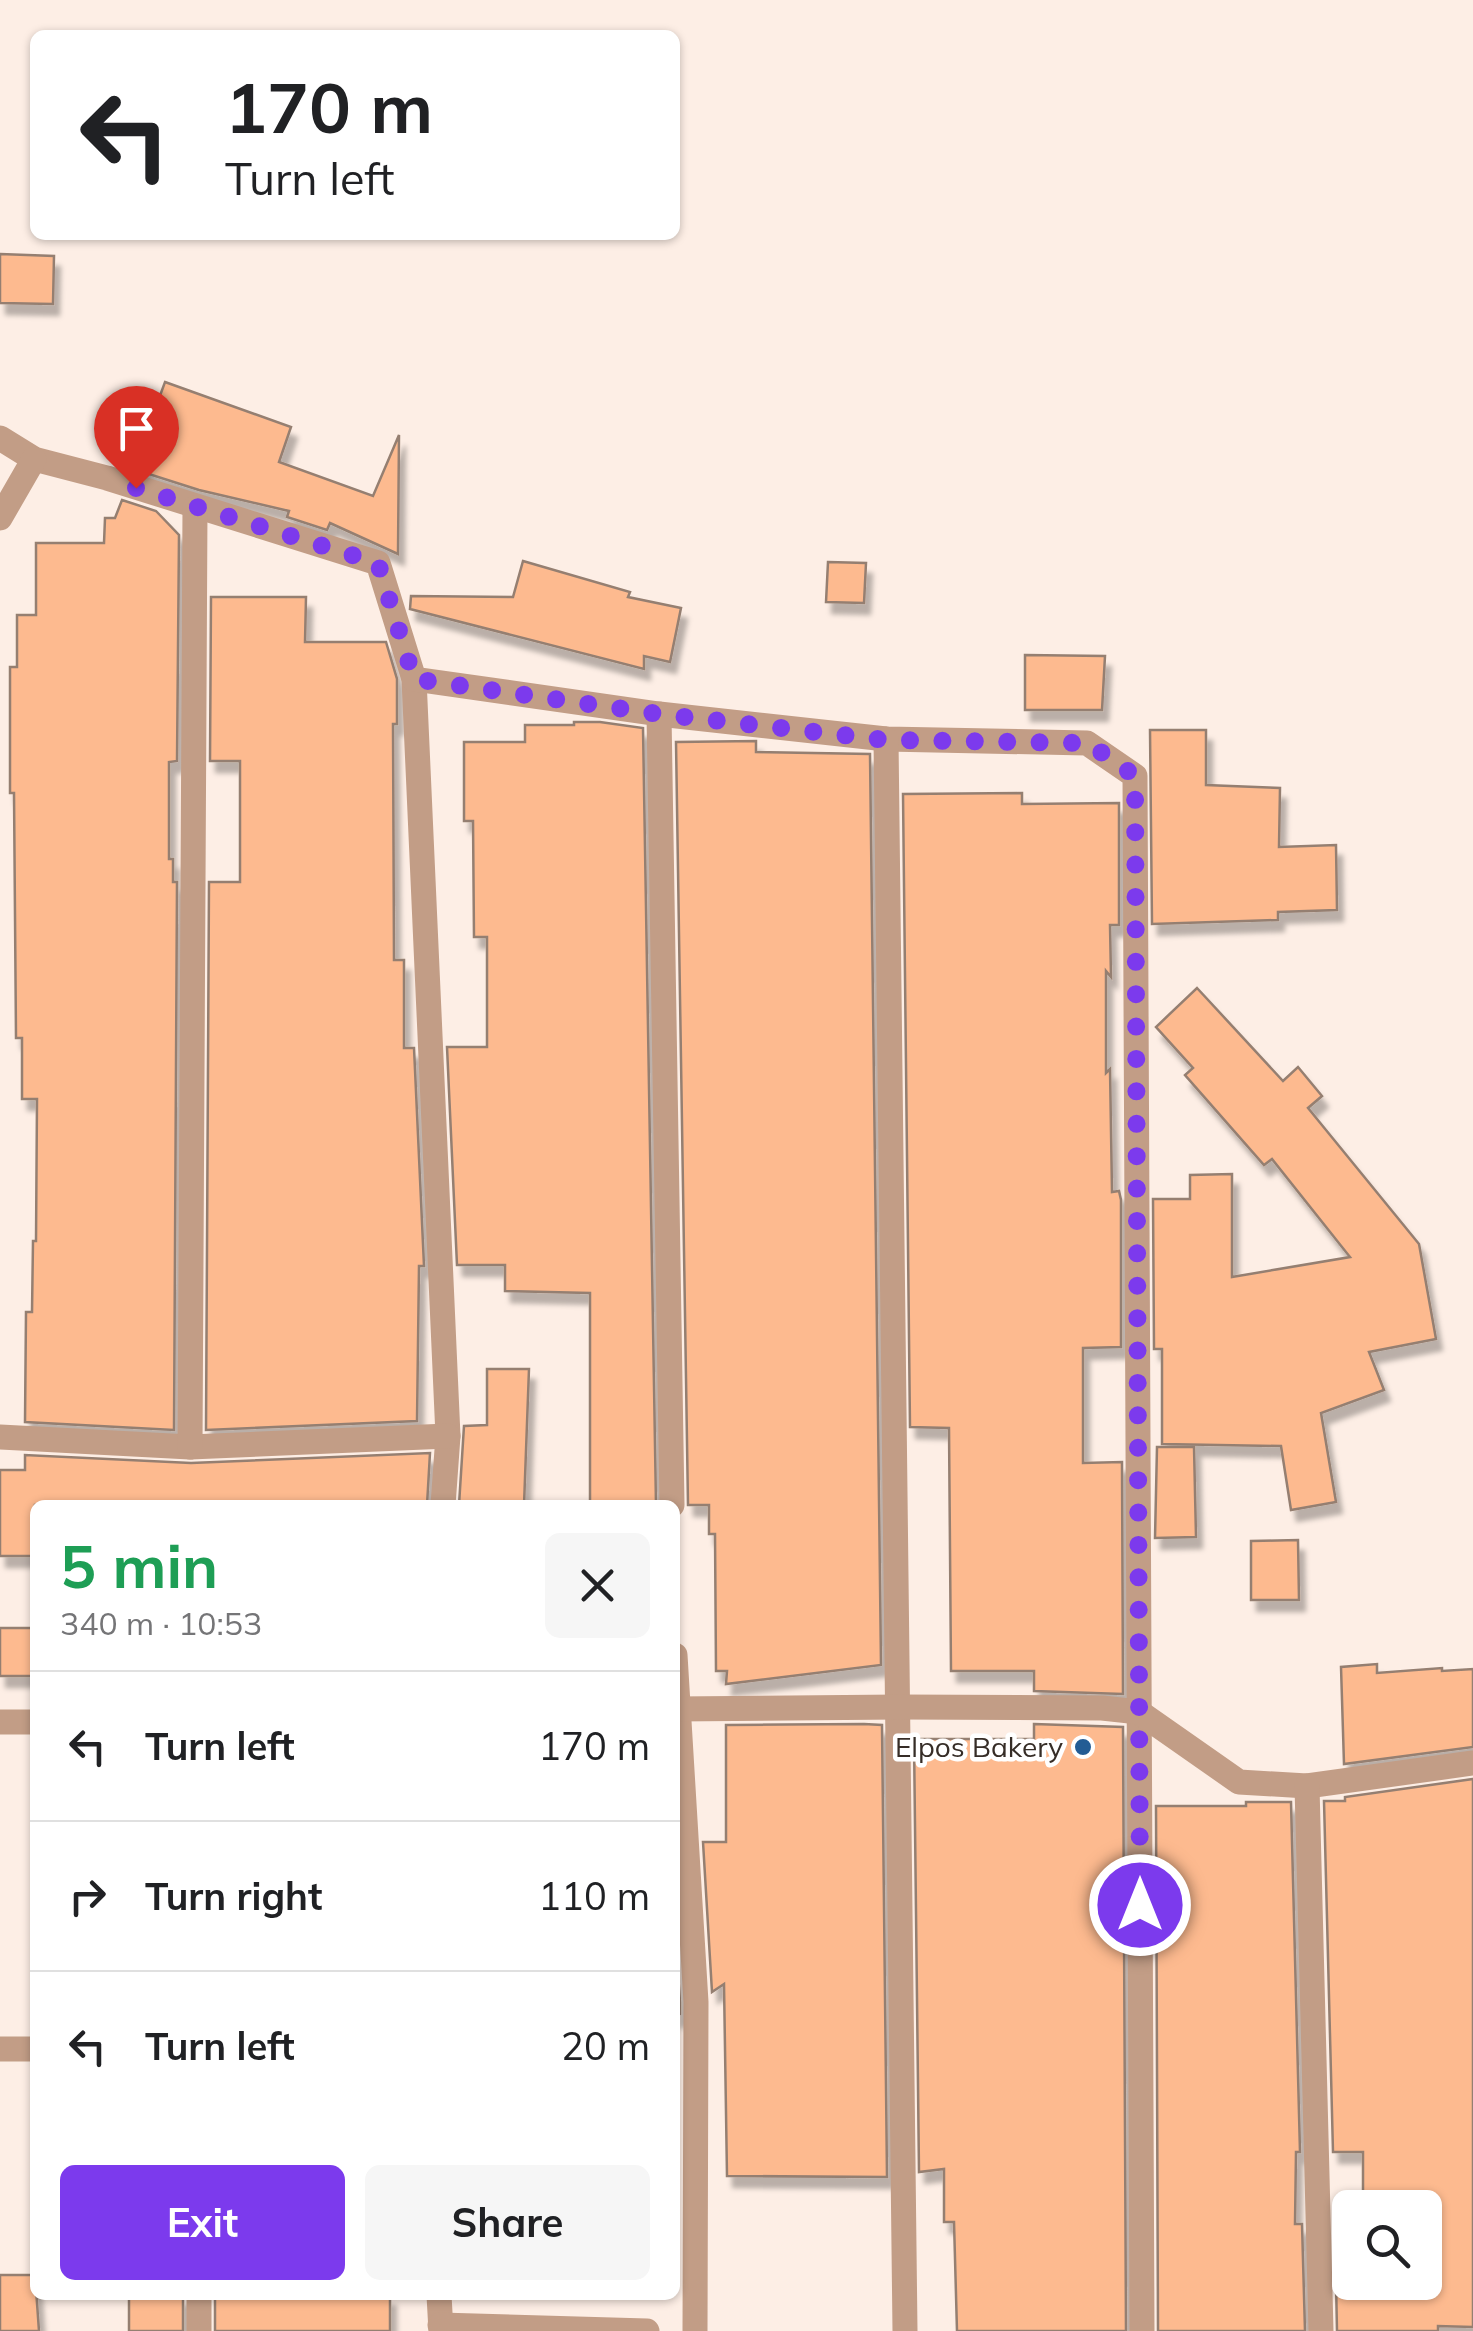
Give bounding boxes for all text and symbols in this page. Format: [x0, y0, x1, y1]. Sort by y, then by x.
text: 170 m [225, 63, 433, 151]
icon: left [60, 70, 190, 200]
text: Turn left [225, 150, 394, 206]
pin [94, 386, 179, 489]
icon: arrive [109, 401, 164, 456]
text: 5 min [60, 1528, 218, 1603]
button: close [545, 1533, 650, 1638]
text: 340 m · 10:53 [60, 1603, 262, 1643]
icon: left [60, 1719, 115, 1774]
text: Turn left [145, 1722, 295, 1770]
text: 170 m [538, 1722, 650, 1770]
place label: Elpos Bakery [895, 1729, 1063, 1764]
marker: Elpos Bakery [1072, 1736, 1094, 1758]
position arrow [1088, 1853, 1192, 1957]
icon: right [60, 1869, 115, 1924]
text: Turn right [145, 1872, 322, 1920]
text: 110 m [538, 1872, 650, 1920]
icon: left [60, 2019, 115, 2074]
text: Turn left [145, 2022, 295, 2070]
text: 20 m [561, 2022, 650, 2070]
button: Exit [60, 2165, 345, 2280]
button: Share [365, 2165, 650, 2280]
map controls [1332, 2190, 1442, 2300]
button: search [1332, 2190, 1442, 2300]

